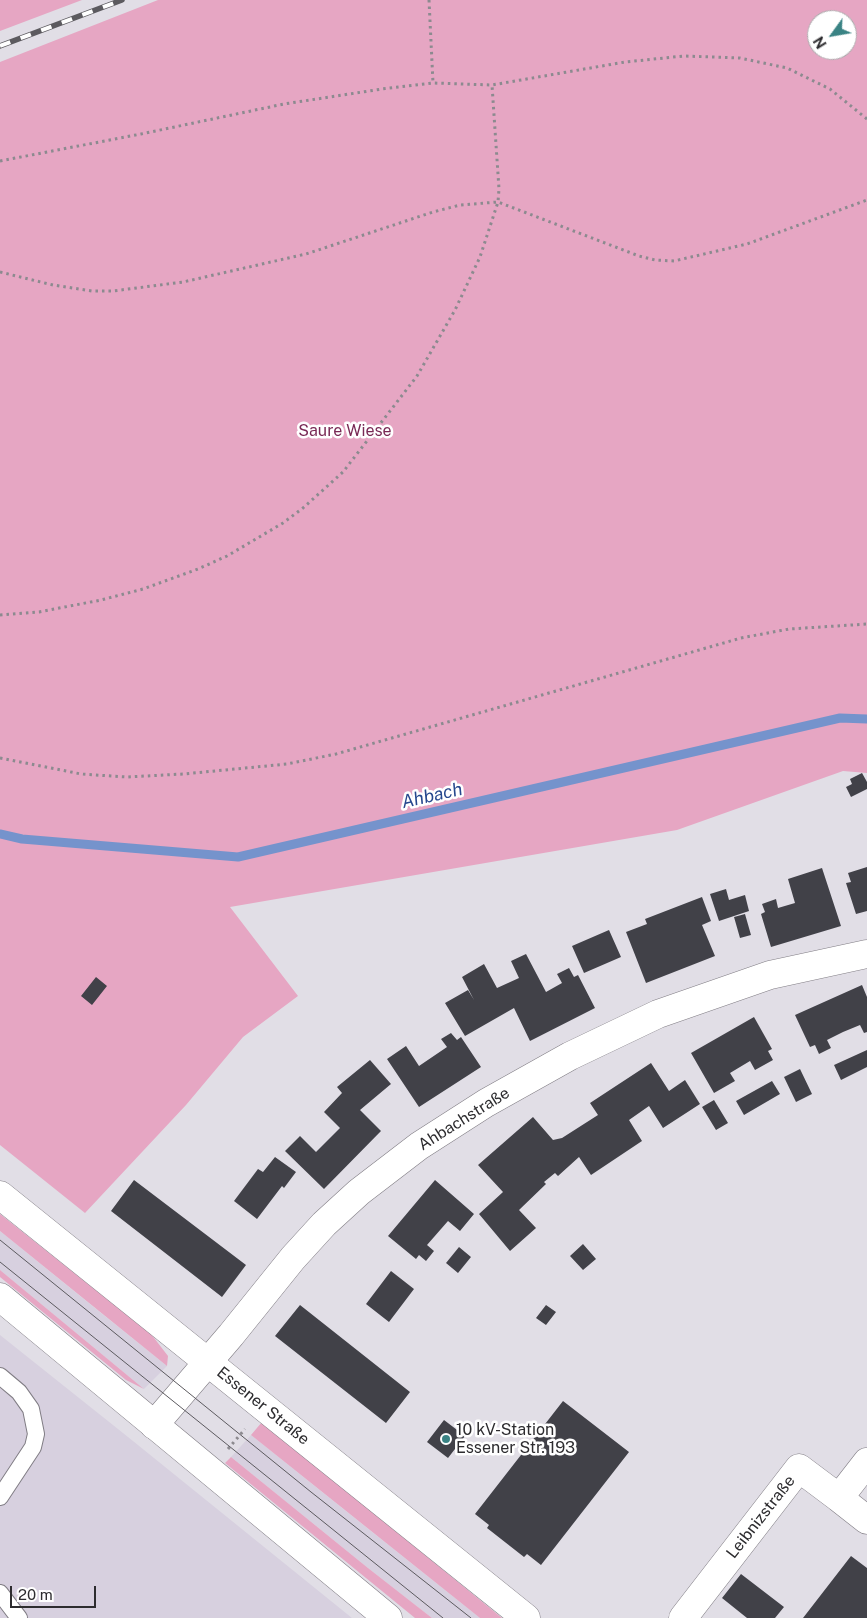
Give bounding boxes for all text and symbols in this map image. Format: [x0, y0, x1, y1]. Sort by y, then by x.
north arrow [807, 10, 857, 60]
text: N [810, 34, 830, 51]
park label: Saure Wiese [298, 421, 392, 441]
water label: Ahbach [399, 779, 465, 813]
street label: Ahbachstraße [415, 1083, 513, 1155]
street label: Essener Straße [213, 1363, 313, 1449]
place label: 10 kV-Station Essener Str. 193 [456, 1420, 575, 1458]
marker: 10 kV-Station Essener Str. 193 [440, 1433, 452, 1445]
street label: Leibnizstraße [723, 1472, 799, 1562]
scale bar [12, 1576, 99, 1608]
text: 20 m [18, 1586, 53, 1603]

